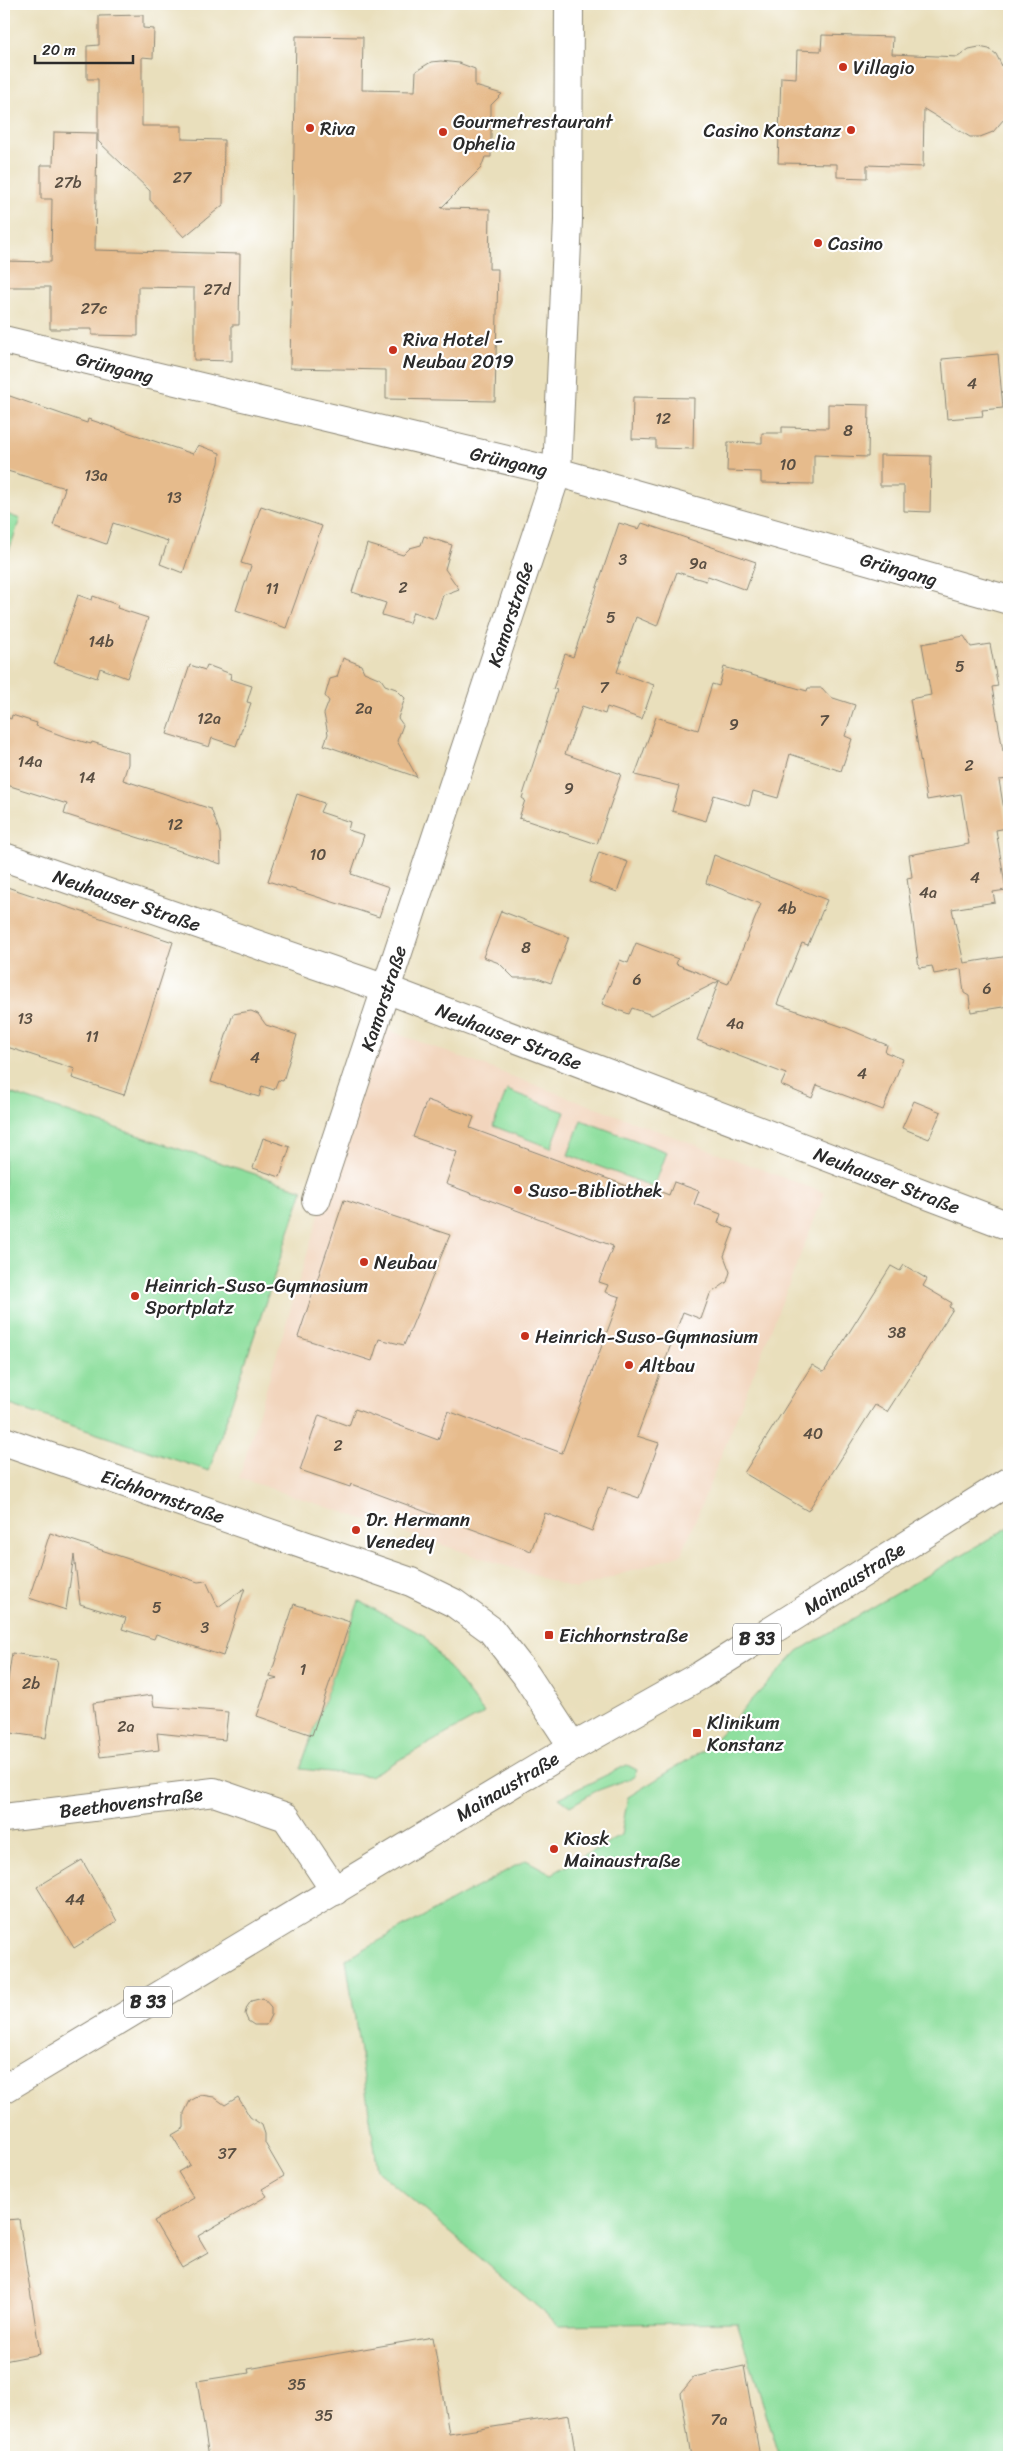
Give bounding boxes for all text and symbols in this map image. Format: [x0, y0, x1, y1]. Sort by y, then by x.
scale bar [35, 32, 132, 64]
text: 20 m [42, 37, 76, 63]
place label: Villagio [853, 51, 915, 84]
marker: Villagio [837, 61, 849, 73]
place label: Gourmetrestaurant Ophelia [453, 105, 614, 160]
place label: Riva [320, 112, 356, 145]
place label: Casino Konstanz [704, 114, 842, 147]
marker: Riva [304, 122, 316, 134]
marker: Casino Konstanz [845, 124, 857, 136]
marker: Gourmetrestaurant Ophelia [437, 126, 449, 138]
house number: 27 [173, 163, 192, 192]
house number: 27b [54, 168, 82, 197]
place label: Casino [828, 227, 883, 260]
marker: Casino [812, 237, 824, 249]
house number: 27d [204, 275, 232, 304]
house number: 27c [81, 294, 107, 323]
place label: Riva Hotel - Neubau 2019 [403, 323, 514, 378]
street label: Grüngang [73, 342, 158, 393]
marker: Riva Hotel - Neubau 2019 [387, 344, 399, 356]
house number: 4 [967, 369, 977, 398]
house number: 12 [655, 404, 671, 433]
house number: 8 [843, 416, 853, 445]
street label: Grüngang [467, 437, 551, 487]
house number: 10 [780, 450, 796, 479]
house number: 13a [84, 461, 108, 490]
house number: 13 [166, 483, 182, 512]
street label: Grüngang [856, 543, 942, 596]
house number: 3 [619, 545, 628, 574]
house number: 9a [689, 549, 707, 578]
street label: Kamorstraße [478, 557, 543, 671]
house number: 2 [398, 573, 408, 602]
house number: 11 [265, 574, 279, 603]
house number: 5 [606, 603, 616, 632]
house number: 14b [88, 627, 114, 656]
house number: 5 [955, 652, 965, 681]
house number: 7 [599, 673, 609, 702]
house number: 2a [355, 694, 373, 723]
house number: 12a [197, 704, 221, 733]
house number: 7 [819, 706, 829, 735]
house number: 9 [729, 710, 739, 739]
house number: 14a [18, 747, 42, 776]
house number: 2 [964, 751, 974, 780]
house number: 14 [79, 763, 95, 792]
house number: 9 [564, 774, 574, 803]
house number: 12 [167, 810, 183, 839]
house number: 10 [310, 840, 326, 869]
street label: Neuhauser Straße [48, 860, 205, 941]
house number: 4 [970, 863, 980, 892]
house number: 4a [919, 878, 937, 907]
house number: 4b [778, 894, 797, 923]
house number: 8 [521, 933, 531, 962]
street label: Kamorstraße [351, 941, 416, 1055]
house number: 6 [632, 965, 642, 994]
house number: 6 [982, 974, 992, 1003]
street label: Neuhauser Straße [431, 993, 587, 1080]
house number: 13 [17, 1004, 33, 1033]
house number: 4a [726, 1009, 744, 1038]
house number: 11 [85, 1022, 99, 1051]
house number: 4 [250, 1043, 260, 1072]
house number: 4 [857, 1059, 867, 1088]
street label: Neuhauser Straße [809, 1137, 965, 1224]
place label: Suso-Bibliothek [528, 1174, 663, 1207]
marker: Suso-Bibliothek [512, 1184, 524, 1196]
place label: Neubau [374, 1246, 437, 1279]
marker: Neubau [358, 1256, 370, 1268]
place label: Heinrich-Suso-Gymnasium Sportplatz [145, 1269, 368, 1324]
marker: Heinrich-Suso-Gymnasium Sportplatz [129, 1290, 141, 1302]
house number: 38 [888, 1318, 907, 1347]
place label: Heinrich-Suso-Gymnasium [535, 1320, 758, 1353]
marker: Heinrich-Suso-Gymnasium [519, 1330, 531, 1342]
place label: Altbau [638, 1349, 695, 1382]
marker: Altbau [623, 1359, 635, 1371]
house number: 40 [803, 1419, 823, 1448]
house number: 2 [333, 1431, 343, 1460]
street label: Eichhornstraße [96, 1460, 229, 1533]
place label: Dr. Hermann Venedey [366, 1503, 470, 1558]
marker: Dr. Hermann Venedey [350, 1524, 362, 1536]
street label: Mainaustraße [797, 1533, 912, 1624]
house number: 5 [152, 1593, 162, 1622]
house number: 3 [201, 1613, 210, 1642]
place label: Eichhornstraße [559, 1619, 688, 1652]
road number: B 33 [733, 1624, 781, 1655]
marker: Eichhornstraße [543, 1629, 555, 1641]
house number: 1 [300, 1655, 307, 1684]
house number: 2b [22, 1669, 40, 1698]
place label: Klinikum Konstanz [707, 1706, 785, 1761]
house number: 2a [117, 1712, 135, 1741]
marker: Klinikum Konstanz [691, 1727, 703, 1739]
street label: Mainaustraße [449, 1742, 566, 1831]
street label: Beethovenstraße [58, 1777, 205, 1828]
place label: Kiosk Mainaustraße [564, 1822, 680, 1877]
marker: Kiosk Mainaustraße [548, 1843, 560, 1855]
house number: 44 [65, 1885, 85, 1914]
road number: B 33 [124, 1986, 172, 2018]
house number: 37 [218, 2139, 237, 2168]
house number: 35 [288, 2370, 307, 2399]
house number: 35 [315, 2401, 334, 2430]
house number: 7a [710, 2405, 728, 2434]

